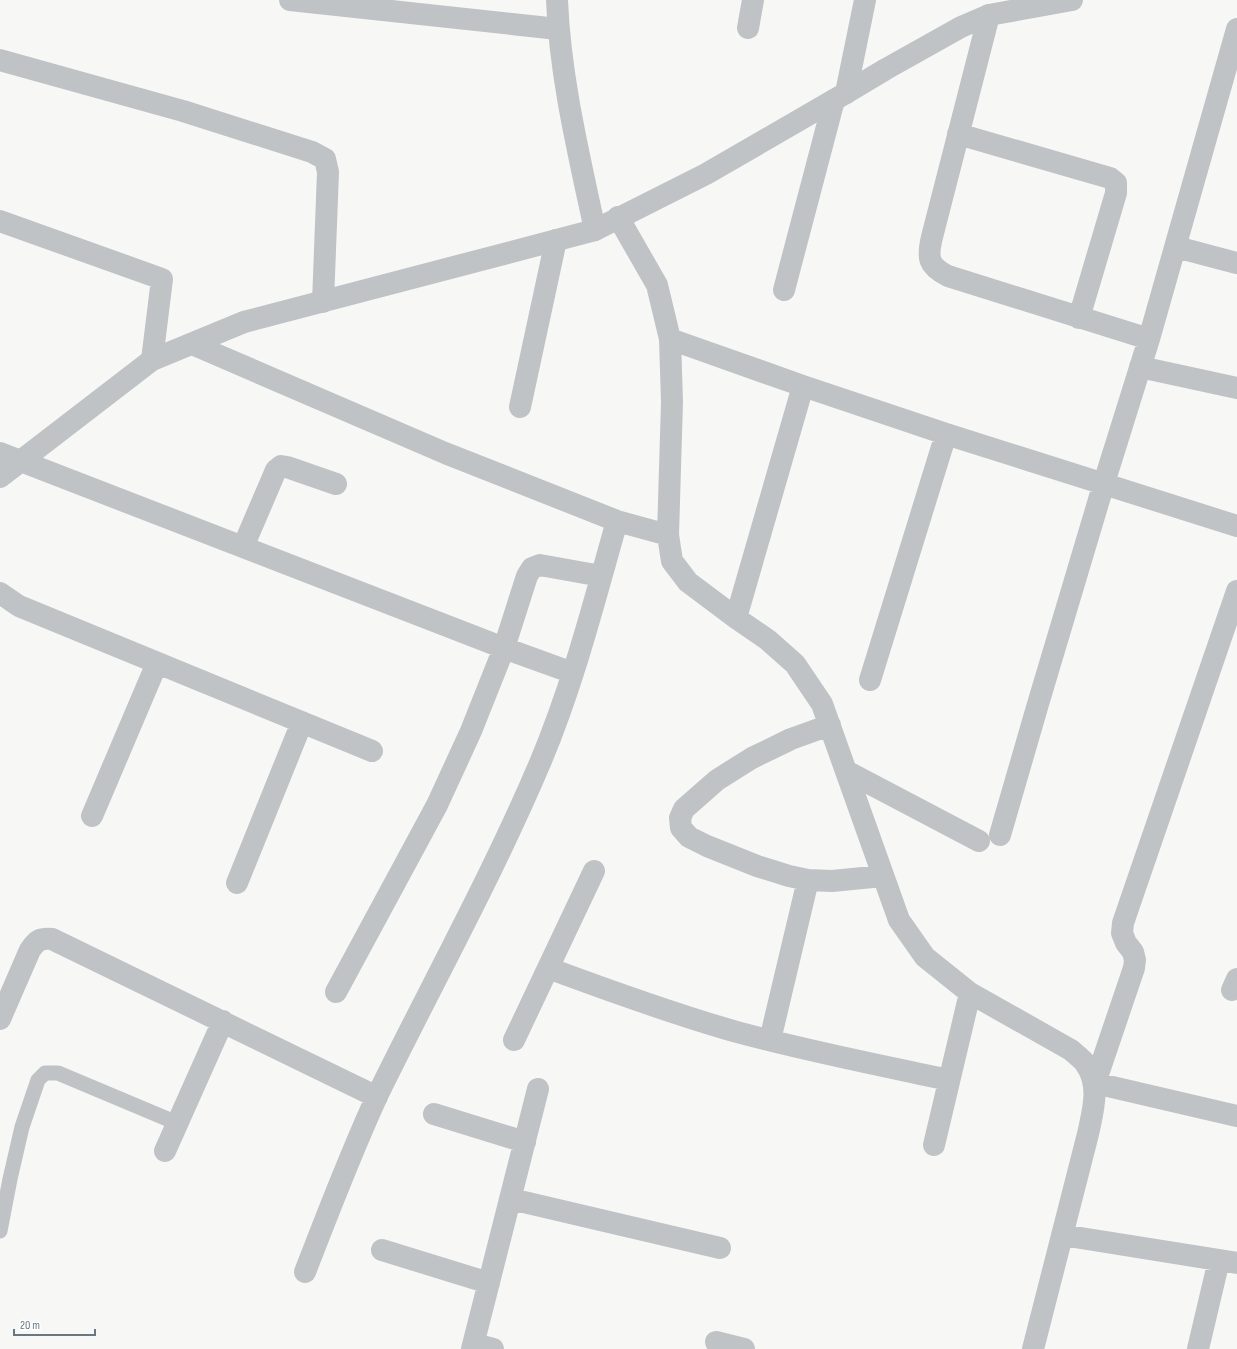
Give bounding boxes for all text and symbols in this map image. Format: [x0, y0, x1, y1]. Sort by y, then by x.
scale bar [14, 1311, 95, 1337]
text: 20 m [20, 1318, 40, 1333]

